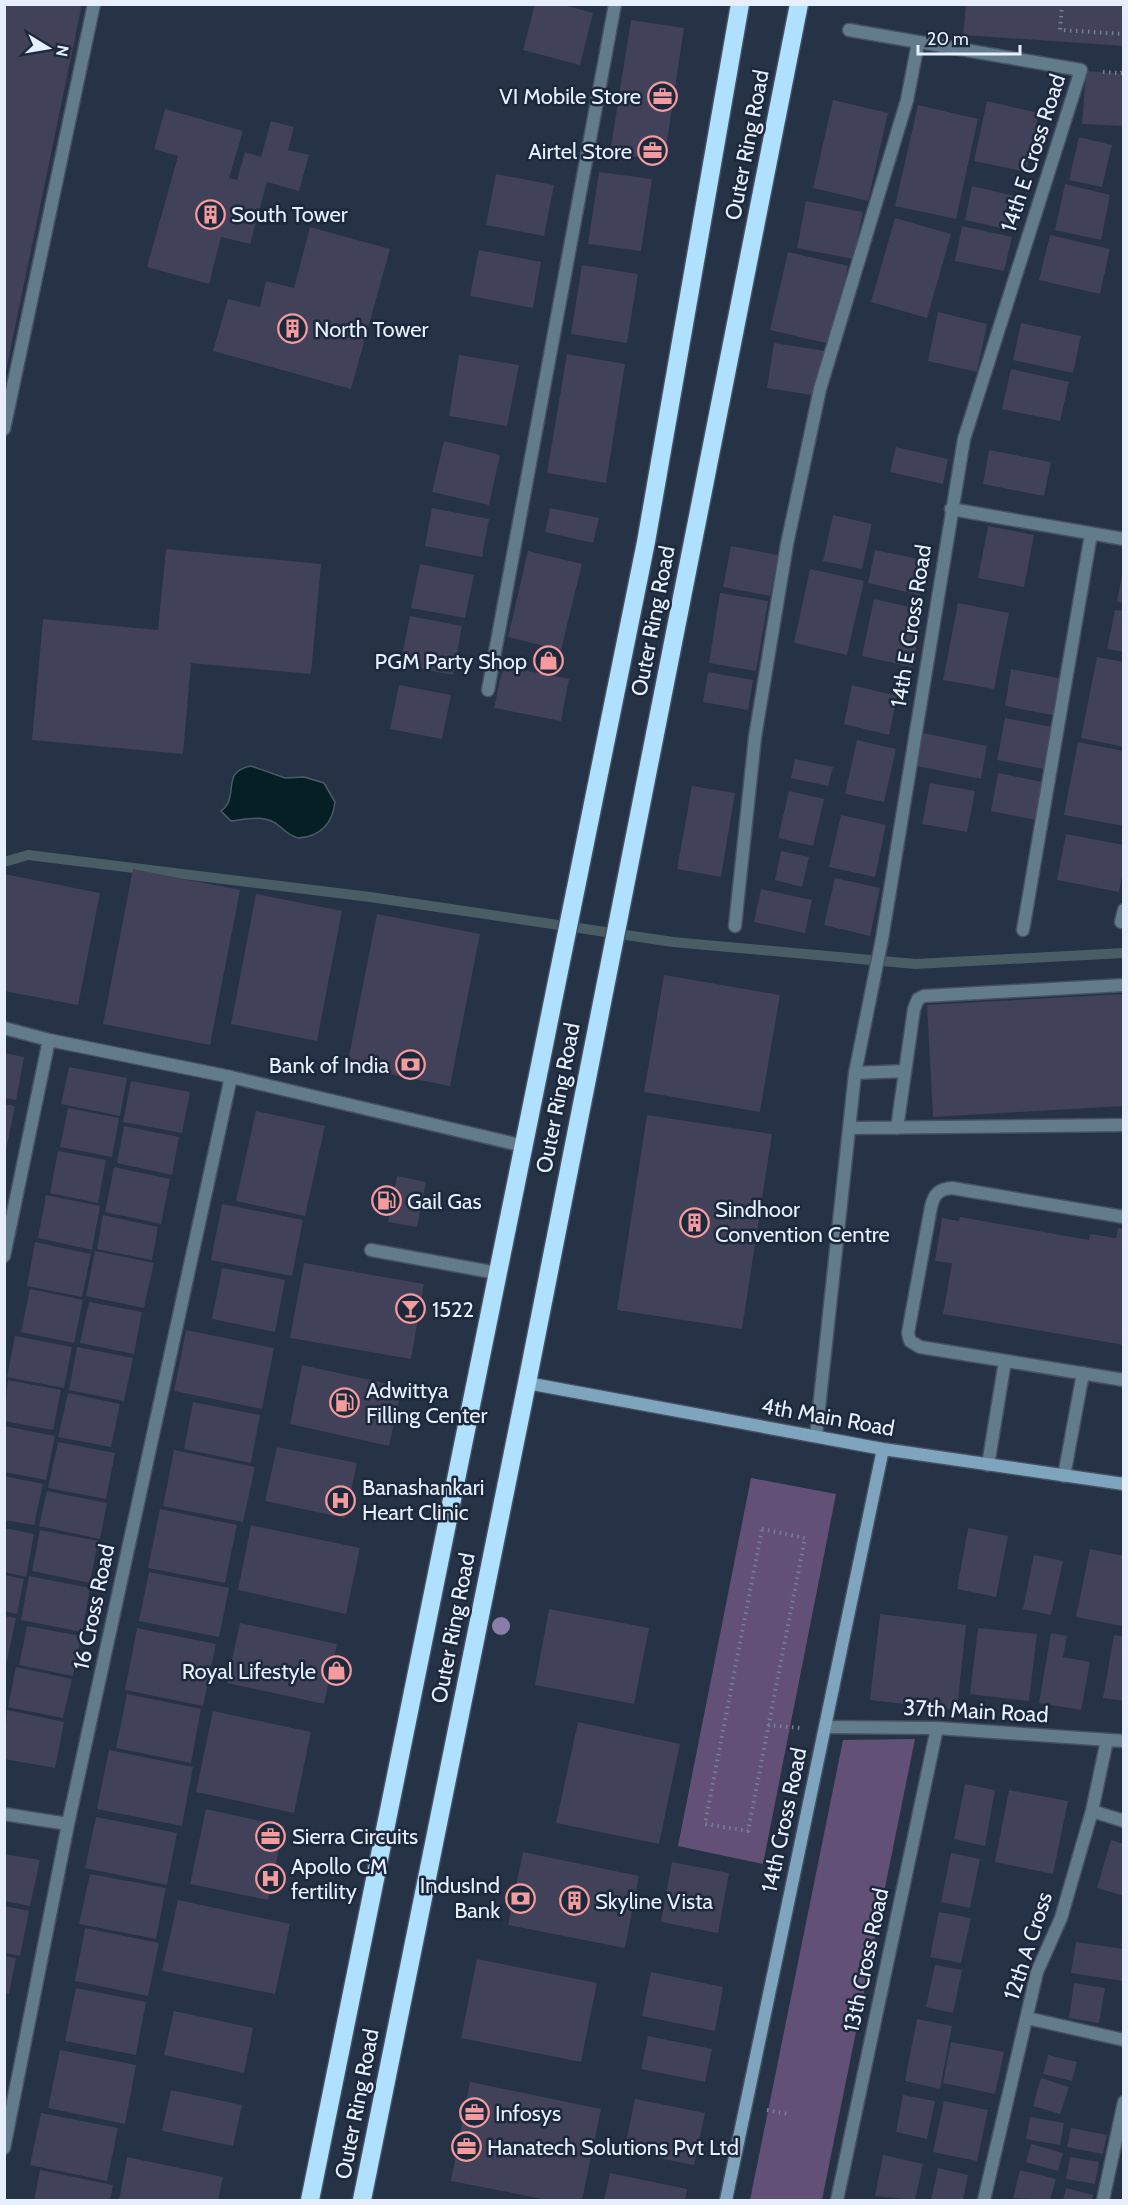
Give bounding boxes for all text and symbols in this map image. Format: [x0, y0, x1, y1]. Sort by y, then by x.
north arrow [18, 18, 78, 78]
scale bar [918, 18, 1020, 56]
text: 20 m [927, 28, 969, 50]
text: N [52, 43, 73, 58]
street label: Outer Ring Road [719, 68, 775, 222]
street label: 14th E Cross Road [995, 71, 1071, 235]
office icon: VI Mobile Store [646, 80, 678, 112]
place label: VI Mobile Store [499, 83, 641, 110]
office icon: Airtel Store [637, 135, 669, 167]
place label: Airtel Store [528, 138, 632, 165]
building icon: South Tower [194, 198, 226, 230]
place label: South Tower [231, 201, 348, 228]
building icon: North Tower [277, 313, 309, 345]
place label: North Tower [314, 316, 429, 343]
street label: 14th E Cross Road [885, 543, 937, 709]
street label: Outer Ring Road [625, 544, 681, 698]
shop icon: PGM Party Shop [532, 645, 564, 677]
place label: PGM Party Shop [375, 648, 527, 675]
street label: Outer Ring Road [530, 1021, 586, 1175]
bank icon: Bank of India [394, 1049, 426, 1081]
place label: Bank of India [269, 1052, 389, 1079]
fuel station icon: Gail Gas [370, 1185, 402, 1217]
place label: Gail Gas [407, 1188, 482, 1215]
place label: Sindhoor Convention Centre [715, 1196, 890, 1248]
building icon: Sindhoor Convention Centre [678, 1206, 710, 1238]
bar icon: 1522 [395, 1293, 427, 1325]
place label: 1522 [432, 1296, 474, 1323]
place label: Adwittya Filling Center [366, 1377, 487, 1429]
fuel station icon: Adwittya Filling Center [329, 1387, 361, 1419]
street label: 4th Main Road [759, 1392, 897, 1442]
place label: Banashankari Heart Clinic [362, 1474, 484, 1526]
hospital icon: Banashankari Heart Clinic [325, 1484, 357, 1516]
street label: 16 Cross Road [68, 1542, 120, 1672]
street label: Outer Ring Road [425, 1551, 481, 1705]
shop icon: Royal Lifestyle [321, 1655, 353, 1687]
place label: Royal Lifestyle [182, 1658, 316, 1685]
street label: 37th Main Road [903, 1694, 1049, 1728]
street label: 14th Cross Road [755, 1745, 813, 1895]
office icon: Sierra Circuits [255, 1820, 287, 1852]
place label: Sierra Circuits [292, 1823, 418, 1850]
place label: Apollo CM fertility [291, 1853, 388, 1905]
hospital icon: Apollo CM fertility [254, 1863, 286, 1895]
place label: IndusInd Bank [420, 1872, 500, 1924]
bank icon: IndusInd Bank [505, 1882, 537, 1914]
building icon: Skyline Vista [558, 1885, 590, 1917]
street label: 13th Cross Road [838, 1886, 894, 2034]
place label: Skyline Vista [595, 1888, 714, 1915]
street label: 12th A Cross [998, 1889, 1058, 2003]
street label: Outer Ring Road [329, 2027, 385, 2181]
office icon: Infosys [458, 2097, 490, 2129]
place label: Infosys [495, 2100, 561, 2127]
office icon: Hanatech Solutions Pvt Ltd [450, 2131, 482, 2163]
place label: Hanatech Solutions Pvt Ltd [487, 2134, 739, 2161]

